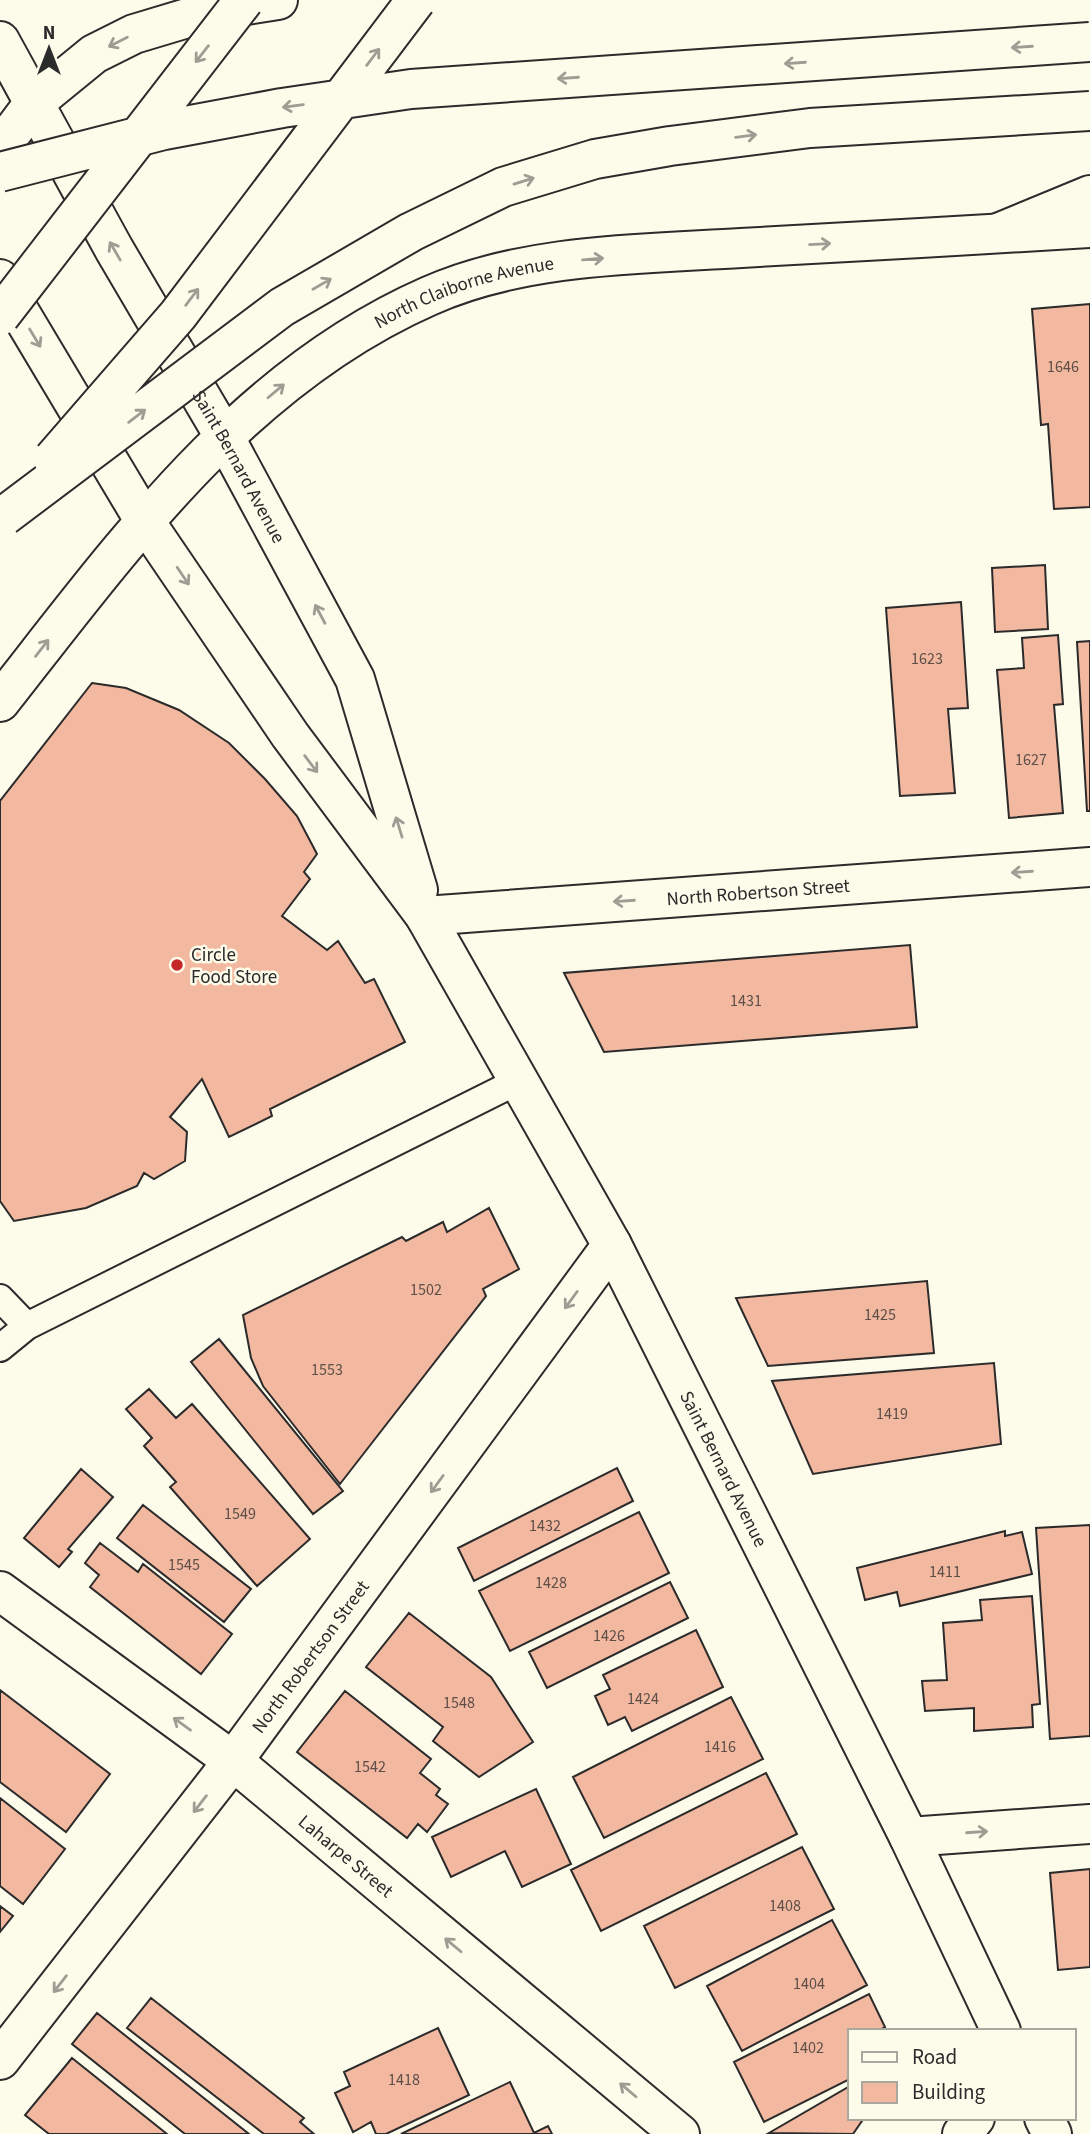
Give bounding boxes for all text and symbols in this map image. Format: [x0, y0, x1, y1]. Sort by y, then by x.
north arrow [14, 14, 84, 84]
text: N [43, 20, 55, 47]
one-way arrow [108, 36, 129, 50]
one-way arrow [1011, 41, 1034, 54]
one-way arrow [194, 44, 209, 63]
one-way arrow [365, 47, 380, 66]
one-way arrow [784, 56, 807, 69]
one-way arrow [557, 72, 580, 85]
one-way arrow [282, 100, 305, 113]
one-way arrow [735, 130, 757, 143]
one-way arrow [513, 174, 535, 187]
one-way arrow [808, 237, 831, 250]
one-way arrow [108, 241, 122, 261]
street label: North Claiborne Avenue [369, 250, 556, 336]
one-way arrow [581, 252, 604, 265]
one-way arrow [311, 277, 331, 291]
one-way arrow [184, 288, 199, 306]
one-way arrow [28, 327, 42, 347]
house number: 1646 [1047, 356, 1079, 378]
one-way arrow [267, 384, 285, 400]
street label: Saint Bernard Avenue [185, 385, 291, 548]
one-way arrow [127, 409, 146, 424]
one-way arrow [175, 566, 190, 585]
one-way arrow [313, 605, 327, 625]
one-way arrow [35, 640, 50, 658]
house number: 1623 [911, 648, 943, 670]
house number: 1627 [1015, 749, 1047, 771]
one-way arrow [304, 754, 319, 772]
one-way arrow [391, 816, 404, 838]
one-way arrow [1011, 866, 1034, 879]
street label: North Robertson Street [666, 873, 851, 913]
one-way arrow [613, 895, 636, 908]
place label: Circle Food Store [191, 942, 277, 991]
marker: Circle Food Store [169, 957, 185, 973]
house number: 1431 [730, 990, 762, 1012]
house number: 1502 [410, 1279, 442, 1301]
one-way arrow [564, 1290, 579, 1309]
house number: 1425 [864, 1304, 896, 1326]
house number: 1553 [311, 1359, 343, 1381]
street label: Saint Bernard Avenue [672, 1386, 773, 1552]
house number: 1419 [876, 1403, 908, 1425]
one-way arrow [430, 1474, 444, 1493]
house number: 1549 [224, 1503, 256, 1525]
house number: 1432 [529, 1515, 561, 1537]
house number: 1545 [168, 1554, 200, 1576]
house number: 1411 [929, 1561, 961, 1583]
house number: 1428 [535, 1572, 567, 1594]
street label: North Robertson Street [246, 1575, 377, 1739]
house number: 1426 [593, 1625, 625, 1647]
house number: 1424 [627, 1688, 659, 1710]
house number: 1548 [443, 1692, 475, 1714]
one-way arrow [173, 1716, 192, 1731]
house number: 1416 [704, 1736, 736, 1758]
house number: 1542 [354, 1756, 386, 1778]
one-way arrow [192, 1795, 207, 1813]
street label: Laharpe Street [292, 1809, 399, 1905]
one-way arrow [965, 1825, 988, 1838]
house number: 1408 [769, 1895, 801, 1917]
one-way arrow [445, 1937, 463, 1952]
house number: 1404 [793, 1973, 825, 1995]
one-way arrow [52, 1974, 67, 1993]
legend [848, 2029, 1076, 2120]
house number: 1402 [792, 2037, 824, 2059]
text: Road [912, 2042, 957, 2072]
house number: 1418 [388, 2069, 420, 2091]
text: Building [912, 2077, 986, 2107]
one-way arrow [619, 2082, 637, 2098]

